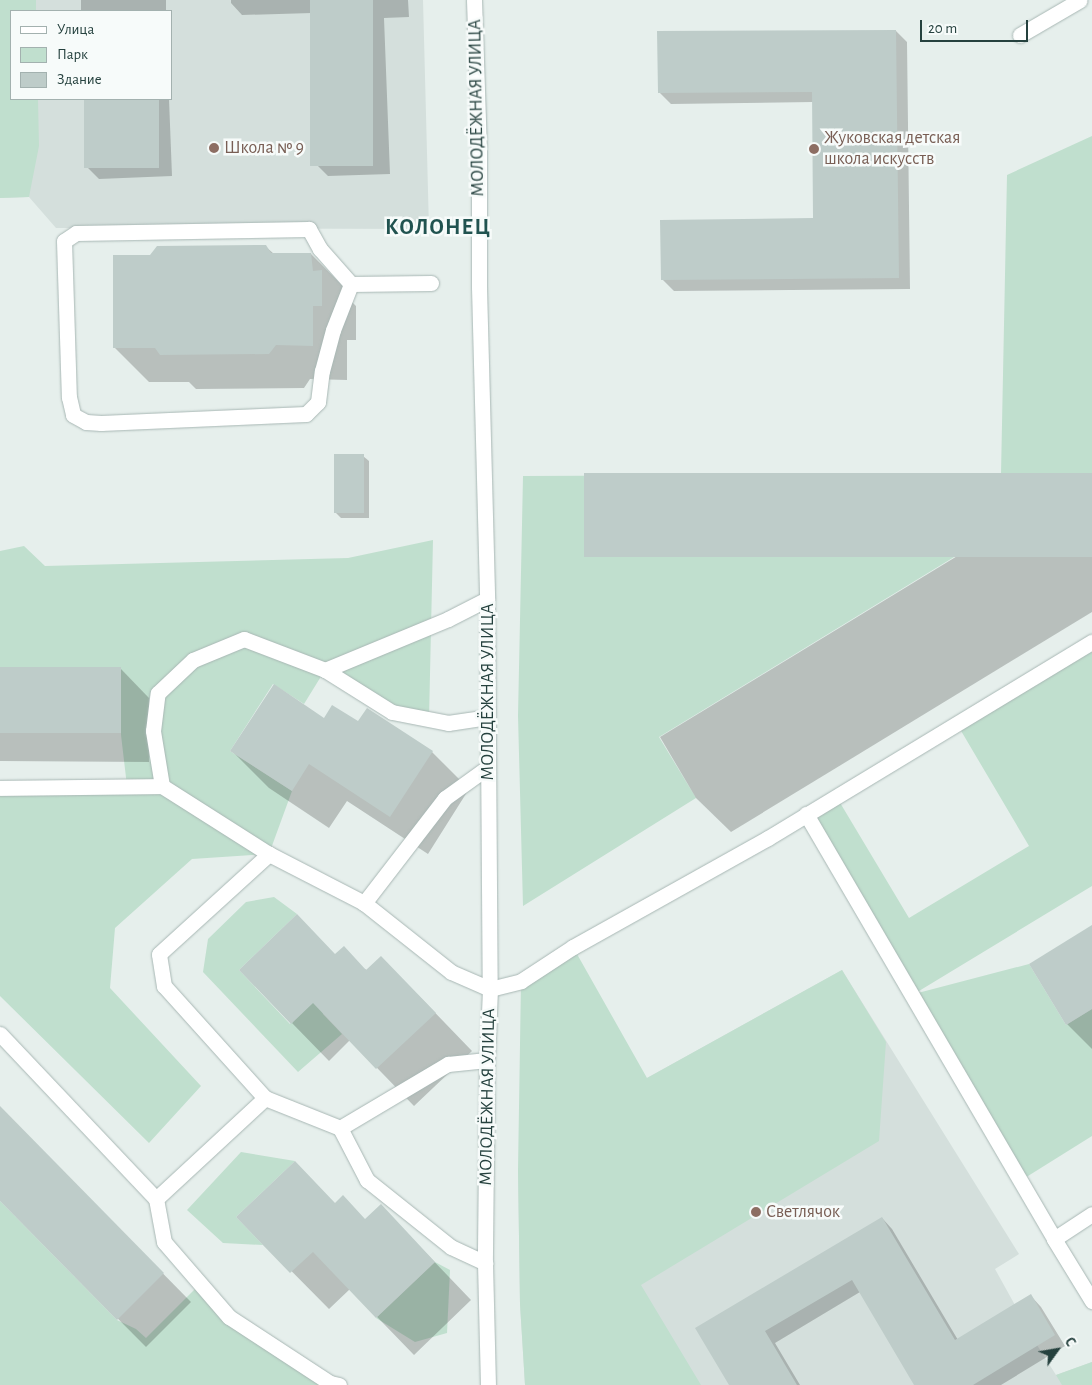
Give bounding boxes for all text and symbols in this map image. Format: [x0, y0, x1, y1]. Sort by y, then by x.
legend [10, 10, 172, 100]
scale bar [922, 10, 1030, 42]
street label: МОЛОДЁЖНАЯ УЛИЦА [465, 19, 489, 197]
text: 20 m [928, 21, 957, 36]
text: Улица [57, 22, 94, 37]
text: Парк [57, 47, 88, 62]
text: Здание [57, 72, 102, 87]
place label: Жуковская детская школа искусств [824, 128, 960, 170]
place label: Школа № 9 [224, 137, 304, 159]
marker: Школа № 9 [208, 142, 220, 154]
marker: Жуковская детская школа искусств [808, 143, 820, 155]
district label: КОЛОНЕЦ [384, 215, 492, 241]
street label: МОЛОДЁЖНАЯ УЛИЦА [477, 603, 499, 781]
street label: МОЛОДЁЖНАЯ УЛИЦА [476, 1008, 500, 1186]
place label: Светлячок [766, 1201, 840, 1223]
marker: Светлячок [750, 1206, 762, 1218]
north arrow [1032, 1325, 1082, 1375]
text: С [1062, 1335, 1078, 1349]

